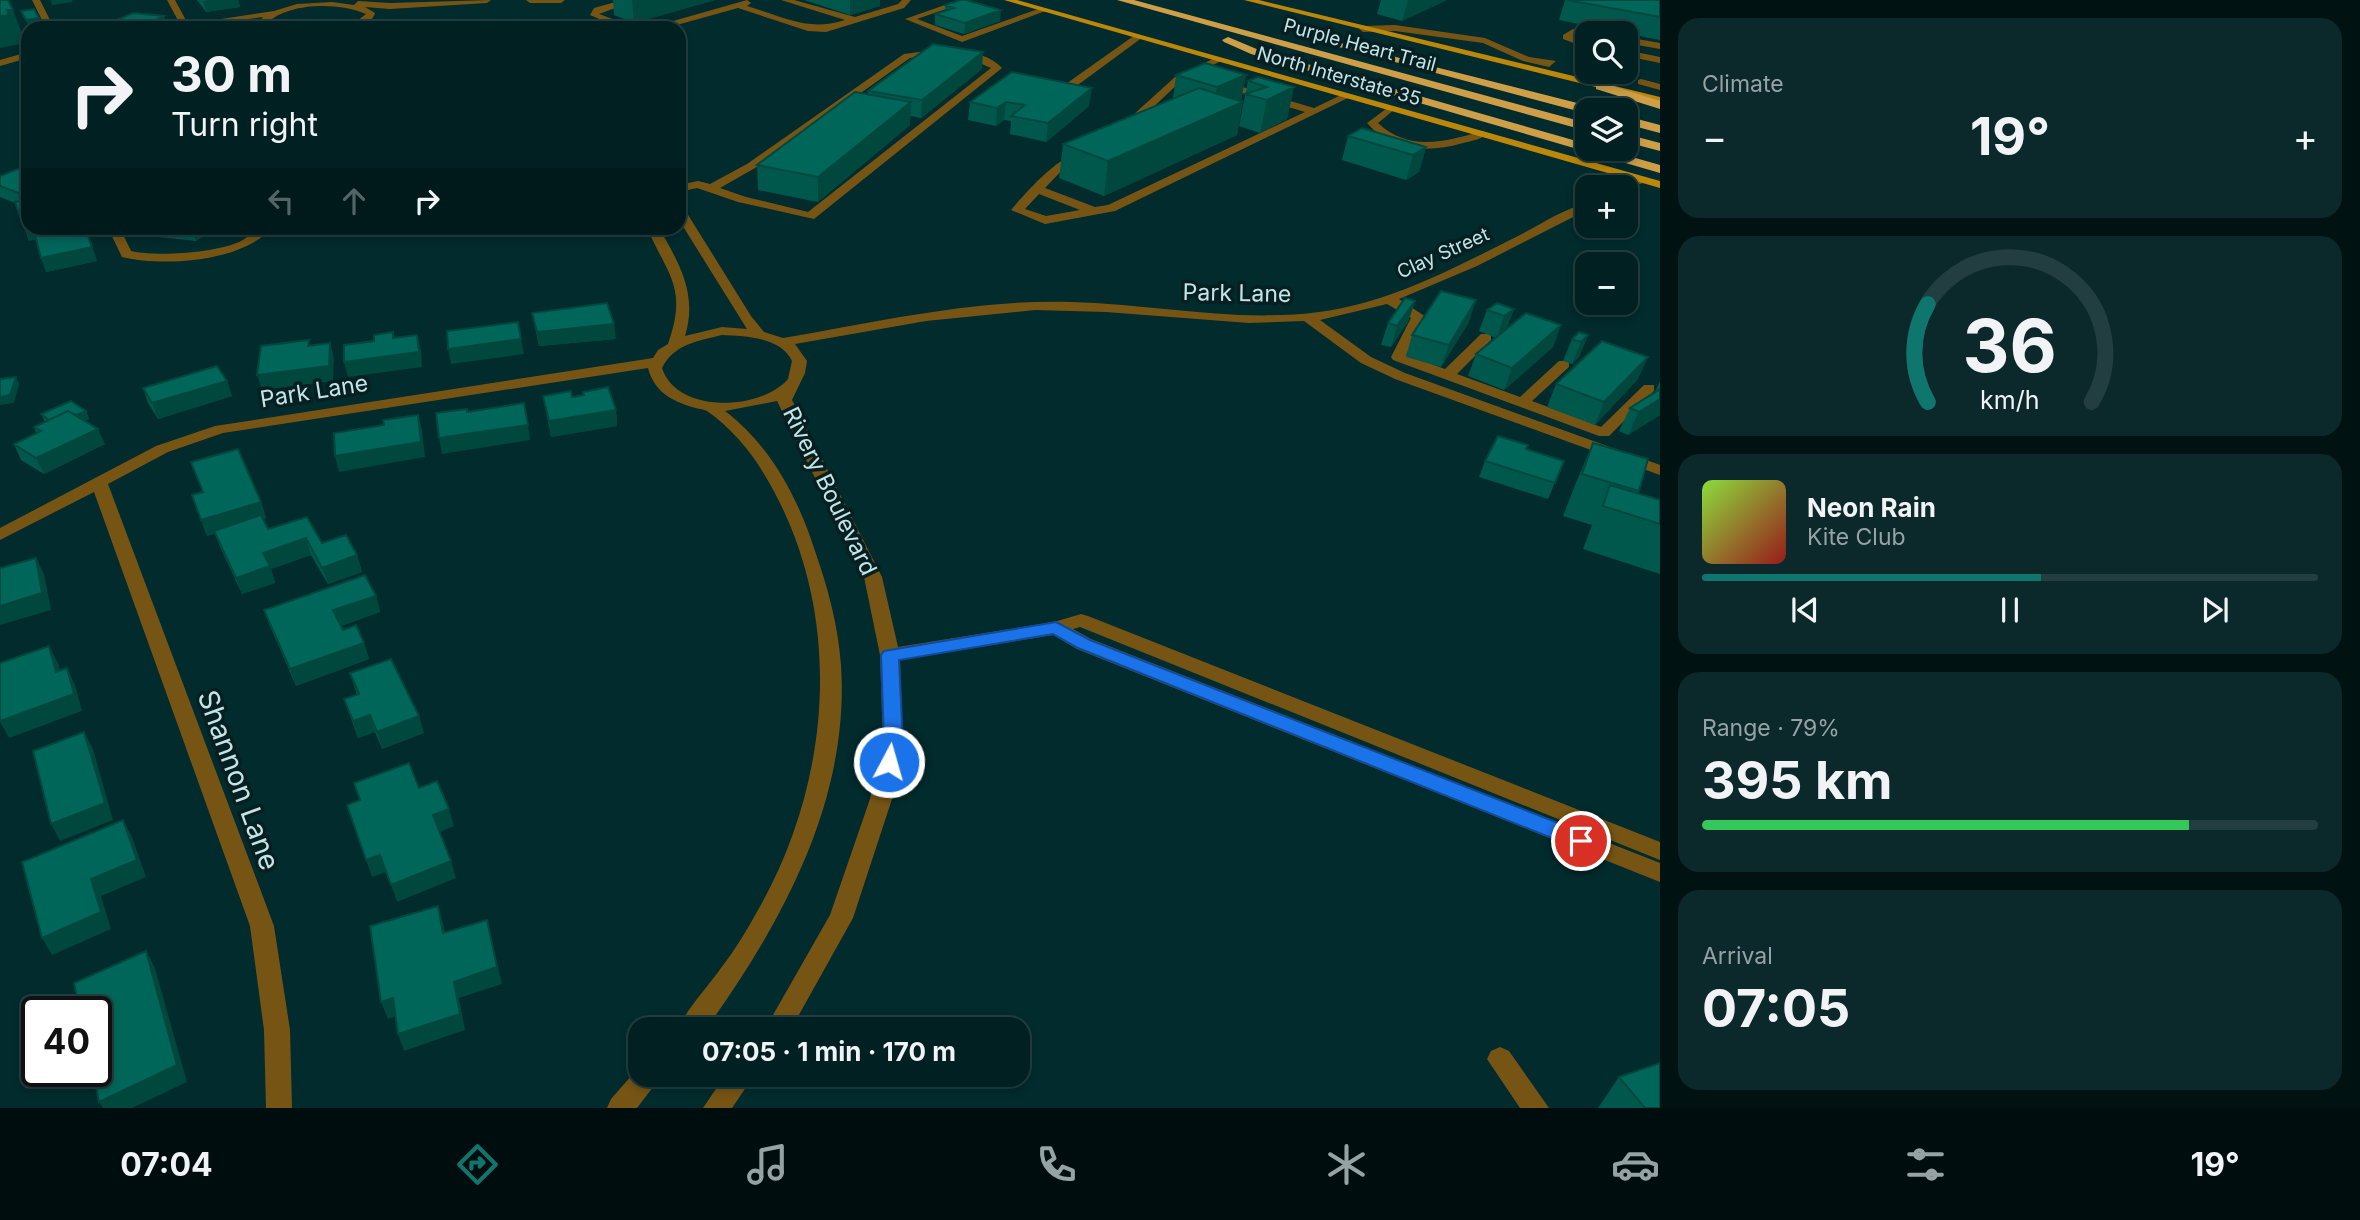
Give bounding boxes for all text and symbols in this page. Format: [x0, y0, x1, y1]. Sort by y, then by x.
street label: Purple Heart Trail [1281, 14, 1439, 76]
map controls [1575, 21, 1638, 315]
button: search [1575, 21, 1638, 84]
street label: North Interstate 35 [1254, 42, 1424, 110]
text: 30 m [171, 45, 292, 104]
icon: right [56, 49, 147, 140]
text: Climate [1702, 70, 1784, 98]
button: layers [1575, 98, 1638, 161]
text: Turn right [171, 105, 318, 144]
text: 19° [1970, 105, 2050, 168]
text: − [1702, 114, 1727, 160]
text: + [2293, 114, 2318, 160]
button: + [1575, 175, 1638, 238]
icon: left [262, 182, 300, 220]
icon: ahead [335, 182, 373, 220]
icon: right [408, 182, 446, 220]
street label: Clay Street [1393, 222, 1493, 284]
button: − [1575, 252, 1638, 315]
street label: Park Lane [1182, 278, 1292, 308]
text: 36 [1963, 301, 2057, 390]
street label: Park Lane [258, 369, 370, 413]
text: km/h [1980, 385, 2040, 415]
street label: Rivery Boulevard [777, 402, 883, 580]
text: Neon Rain [1807, 492, 1936, 523]
text: Kite Club [1807, 523, 1906, 551]
icon: previous [1786, 591, 1824, 629]
icon: pause [1991, 591, 2029, 629]
icon: next [2196, 591, 2234, 629]
street label: Shannon Lane [191, 685, 287, 875]
text: Range · 79% [1702, 714, 1840, 742]
position arrow [852, 725, 926, 799]
text: 395 km [1702, 749, 1893, 812]
pin [1551, 811, 1611, 871]
icon: arrive [1562, 822, 1600, 860]
text: Arrival [1702, 942, 1773, 970]
text: 07:05 [1702, 977, 1850, 1040]
speed limit sign: 40 [21, 996, 112, 1087]
text: 07:05 · 1 min · 170 m [702, 1036, 956, 1067]
icon: directions [453, 1140, 502, 1189]
icon: music [743, 1140, 792, 1189]
icon: phone [1032, 1140, 1081, 1189]
icon: climate [1322, 1140, 1371, 1189]
icon: car [1611, 1140, 1660, 1189]
icon: filters [1901, 1140, 1950, 1189]
text: 07:04 [120, 1145, 213, 1184]
text: 19° [2190, 1145, 2240, 1184]

